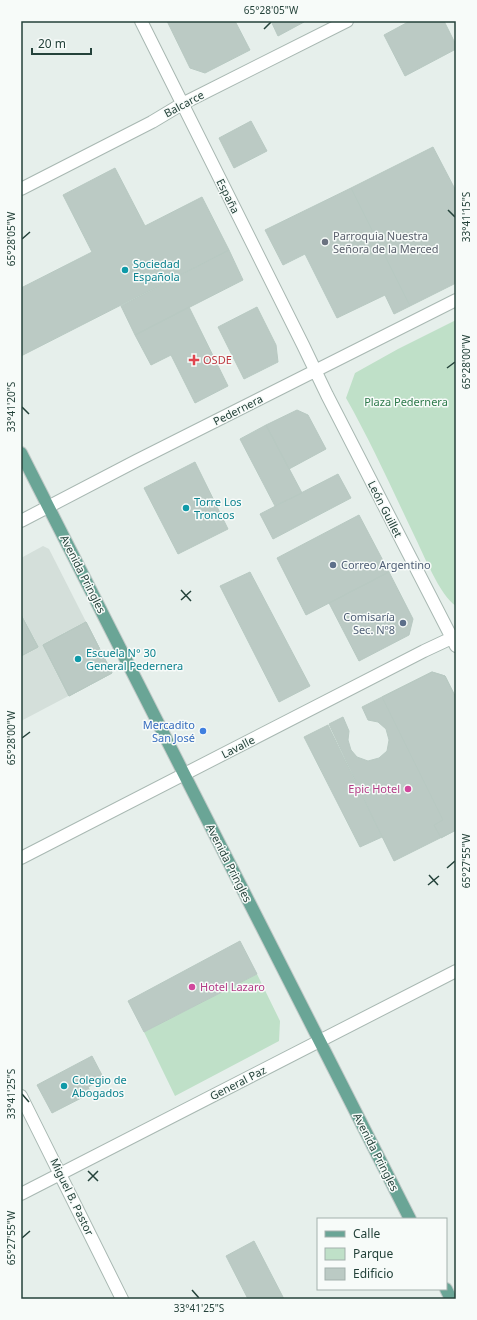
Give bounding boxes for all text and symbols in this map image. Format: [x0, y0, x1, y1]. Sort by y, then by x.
text: 65°28'05"W [244, 3, 299, 17]
scale bar [32, 30, 91, 56]
text: 20 m [38, 35, 66, 52]
street label: Balcarce [161, 87, 206, 120]
street label: España [213, 176, 244, 216]
text: 33°41'15"S [459, 191, 473, 242]
text: 65°28'05"W [4, 211, 18, 266]
place label: Parroquia Nuestra Señora de la Merced [333, 228, 439, 256]
marker: Parroquia Nuestra Señora de la Merced [320, 237, 330, 247]
place label: Sociedad Española [133, 256, 180, 284]
marker: Sociedad Española [120, 265, 130, 275]
text: 65°28'00"W [459, 334, 473, 389]
place label: OSDE [203, 352, 232, 367]
marker: OSDE [188, 354, 200, 366]
text: 33°41'20"S [4, 381, 18, 432]
street label: Pedernera [210, 391, 265, 428]
park label: Plaza Pedernera [364, 394, 448, 409]
street label: León Guillet [365, 478, 406, 540]
place label: Torre Los Troncos [194, 494, 242, 522]
marker: Torre Los Troncos [181, 503, 191, 513]
street label: Avenida Pringles [57, 532, 110, 616]
place label: Correo Argentino [341, 557, 431, 572]
marker: Correo Argentino [328, 560, 338, 570]
place label: Comisaría Sec. Nº8 [343, 609, 395, 637]
marker: Comisaría Sec. Nº8 [398, 618, 408, 628]
place label: Escuela N° 30 General Pedernera [86, 645, 183, 673]
marker: Escuela N° 30 General Pedernera [73, 654, 83, 664]
text: 65°28'00"W [4, 710, 18, 765]
place label: Mercadito San José [143, 717, 195, 745]
marker: Mercadito San José [198, 726, 208, 736]
street label: Lavalle [219, 732, 257, 761]
place label: Epic Hotel [348, 781, 400, 796]
marker: Epic Hotel [403, 784, 413, 794]
street label: Avenida Pringles [203, 821, 256, 905]
text: 65°27'55"W [459, 833, 473, 888]
place label: Hotel Lazaro [200, 979, 265, 994]
marker: Hotel Lazaro [187, 982, 197, 992]
street label: General Paz [207, 1062, 269, 1103]
text: 33°41'25"S [4, 1068, 18, 1119]
place label: Colegio de Abogados [72, 1072, 127, 1100]
marker: Colegio de Abogados [59, 1081, 69, 1091]
street label: Avenida Pringles [350, 1110, 403, 1194]
street label: Miguel B. Pastor [47, 1156, 98, 1238]
text: 65°27'55"W [4, 1210, 18, 1265]
legend [317, 1218, 447, 1290]
text: Calle [353, 1225, 381, 1242]
text: Parque [353, 1245, 394, 1262]
text: Edificio [353, 1265, 394, 1282]
text: 33°41'25"S [174, 1301, 225, 1315]

